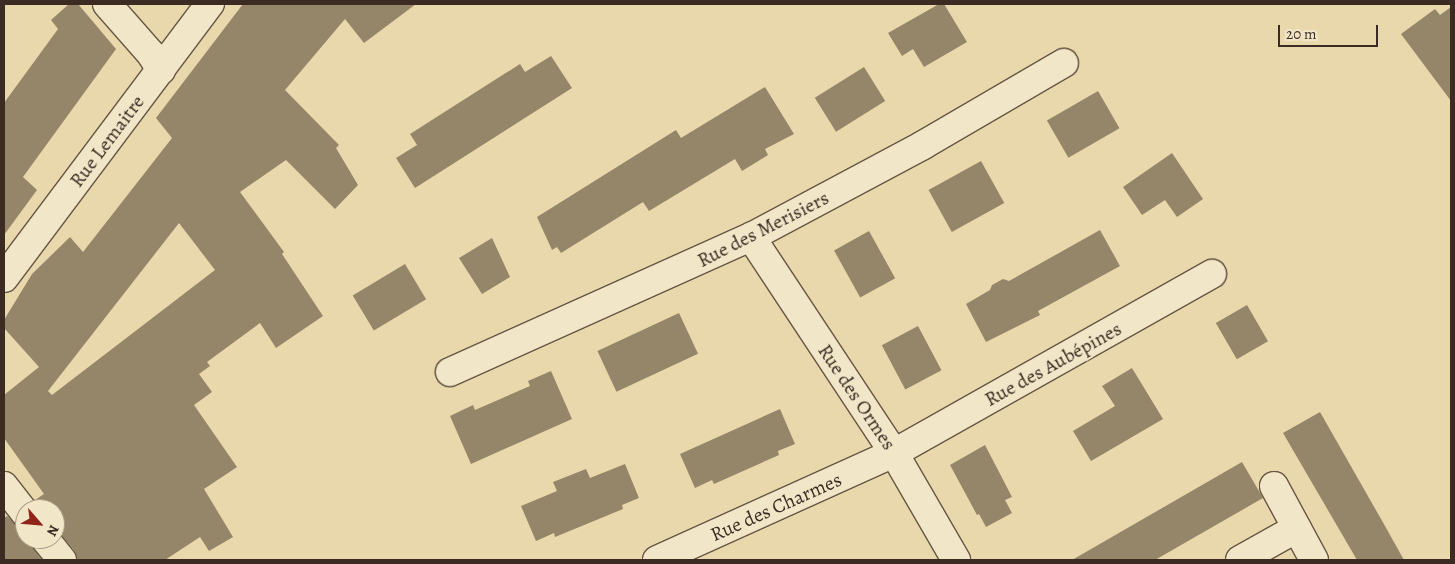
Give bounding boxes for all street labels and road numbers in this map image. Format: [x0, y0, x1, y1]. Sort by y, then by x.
street label: Rue Lemaitre [65, 90, 149, 192]
street label: Rue des Merisiers [693, 186, 833, 272]
street label: Rue des Aubépines [981, 317, 1125, 411]
street label: Rue des Ormes [813, 340, 901, 454]
street label: Rue des Charmes [707, 467, 845, 547]

